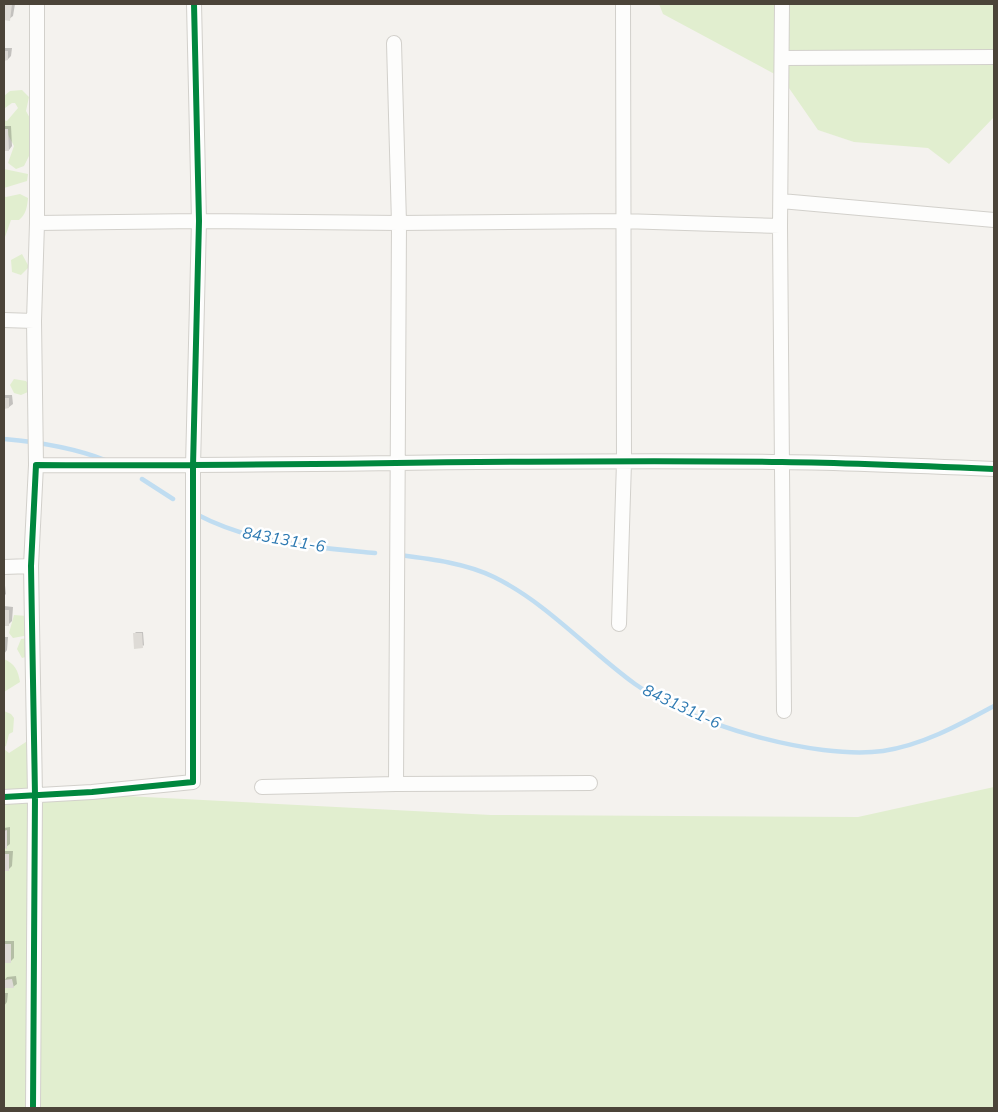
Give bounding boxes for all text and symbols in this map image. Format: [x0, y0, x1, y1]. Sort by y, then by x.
water label: 8431311-6 [241, 522, 327, 558]
water label: 8431311-6 [639, 679, 724, 735]

